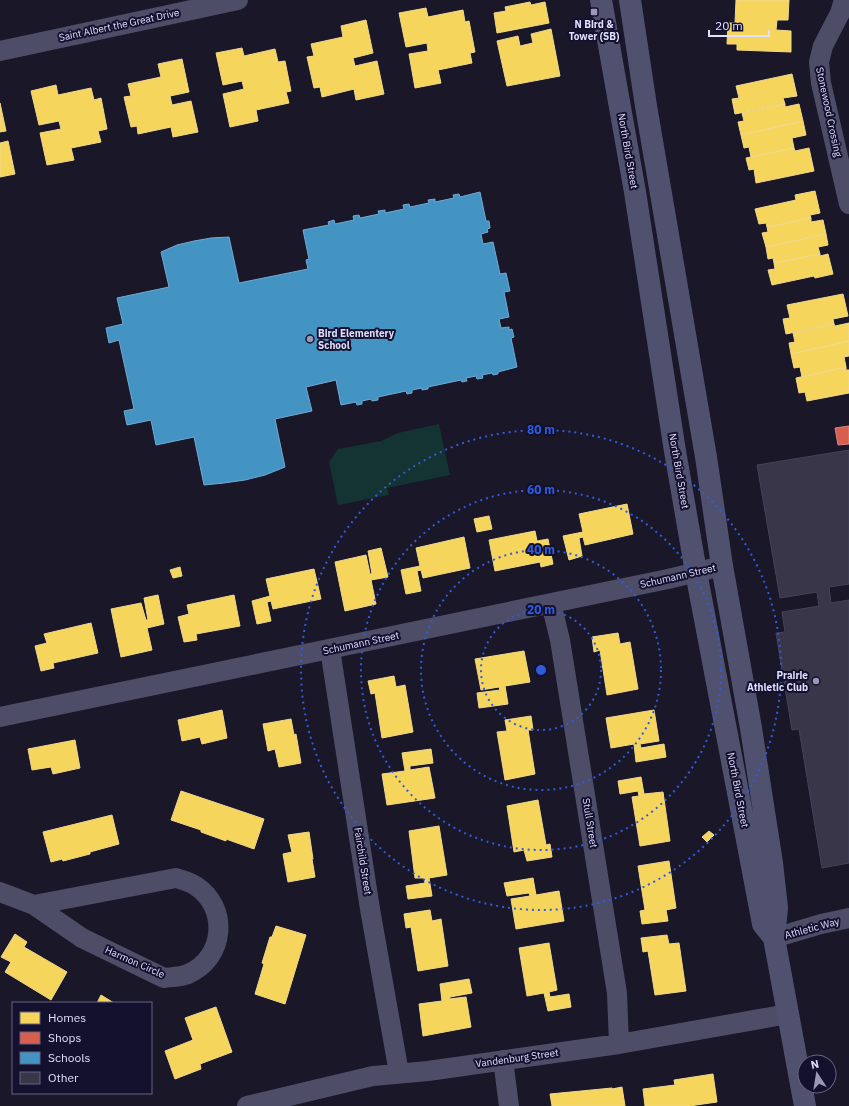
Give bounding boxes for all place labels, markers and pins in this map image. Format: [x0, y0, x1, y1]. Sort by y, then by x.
marker: N Bird & Tower (SB) [589, 7, 599, 17]
place label: N Bird & Tower (SB) [569, 18, 620, 43]
place label: Bird Elementery School [318, 327, 395, 352]
marker: Bird Elementery School [305, 334, 315, 344]
centre of rings [534, 663, 548, 677]
place label: Prairie Athletic Club [747, 669, 808, 694]
marker: Prairie Athletic Club [811, 676, 821, 686]

